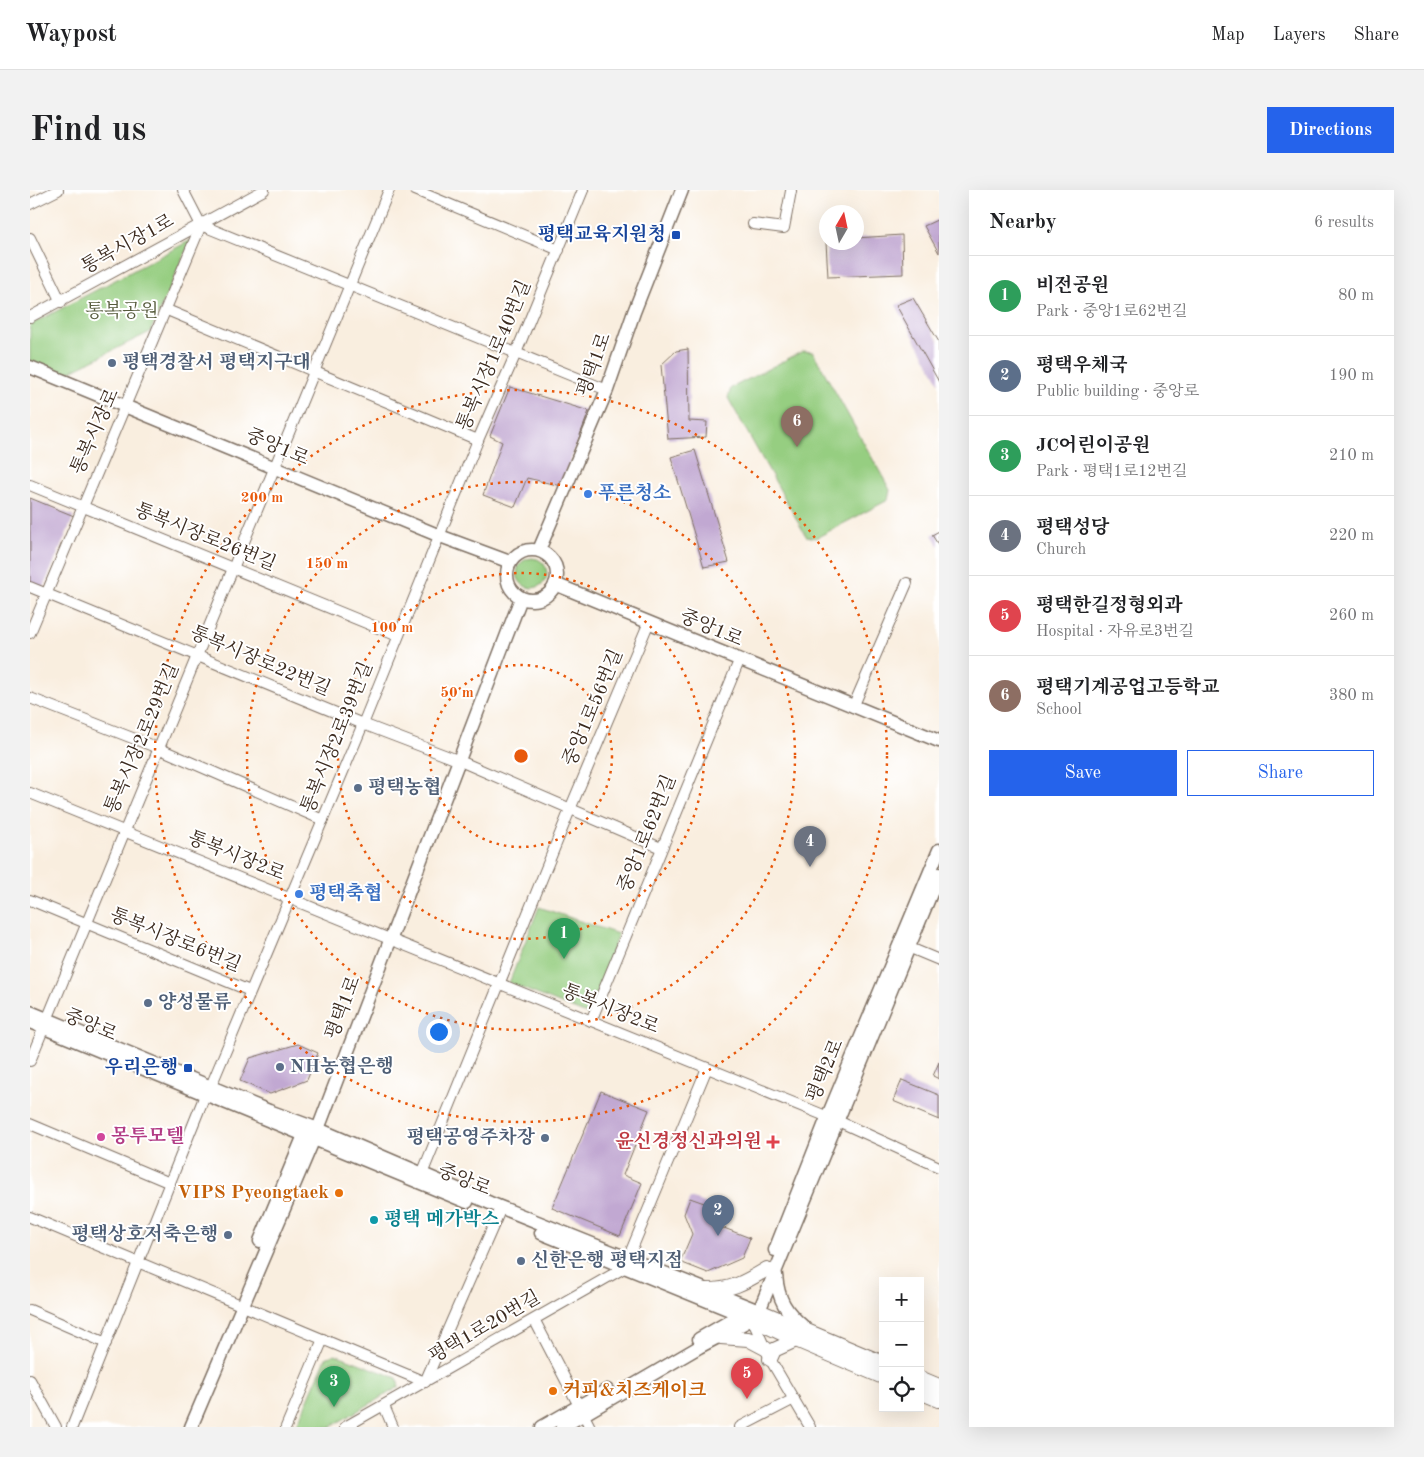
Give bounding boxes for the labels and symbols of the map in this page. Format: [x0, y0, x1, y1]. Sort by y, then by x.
north arrow [819, 205, 864, 250]
street label: 통복시장1로 [77, 209, 178, 278]
place label: 평택교육지원청 [538, 223, 666, 245]
marker: 평택교육지원청 [670, 229, 682, 241]
street label: 통복시장1로40번길 [452, 277, 535, 434]
park label: 통복공원 [85, 300, 159, 322]
street label: 평택1로 [573, 330, 615, 399]
place label: 평택경찰서 평택지구대 [122, 351, 311, 373]
marker: 평택경찰서 평택지구대 [106, 357, 118, 369]
street label: 통복시장로 [66, 385, 123, 478]
pin: 6 [781, 406, 813, 447]
street label: 중앙1로 [243, 425, 312, 470]
place label: 푸른청소 [598, 482, 671, 504]
marker: 푸른청소 [582, 488, 594, 500]
text: 200 m [241, 491, 283, 506]
street label: 통복시장로26번길 [132, 498, 279, 575]
text: 150 m [306, 557, 348, 572]
street label: 중앙1로 [677, 606, 746, 651]
street label: 통복시장로22번길 [187, 621, 334, 700]
text: 100 m [371, 621, 413, 636]
street label: 중앙1로56번길 [559, 646, 627, 769]
street label: 통복시장2로39번길 [296, 658, 377, 816]
street label: 통복시장2로29번길 [100, 660, 183, 817]
text: 50 m [440, 686, 474, 701]
centre of rings [512, 747, 530, 765]
street label: 중앙1로62번길 [614, 772, 680, 895]
place label: 평택농협 [368, 776, 441, 798]
marker: 평택농협 [352, 782, 364, 794]
street label: 통복시장2로 [185, 826, 288, 885]
pin: 4 [794, 826, 826, 867]
place label: 평택축협 [309, 882, 382, 904]
marker: 평택축협 [293, 888, 305, 900]
street label: 통복시장로6번길 [107, 903, 244, 976]
pin: 1 [548, 918, 580, 959]
street label: 평택1로 [321, 973, 365, 1042]
street label: 통복시장2로 [559, 979, 662, 1038]
place label: 양성물류 [158, 991, 232, 1013]
marker: 양성물류 [142, 997, 154, 1009]
street label: 중앙로 [61, 1005, 120, 1046]
your location [426, 1019, 452, 1045]
street label: 평택2로 [803, 1036, 848, 1105]
place label: NH농협은행 [290, 1055, 394, 1077]
place label: 우리은행 [105, 1056, 178, 1078]
marker: NH농협은행 [274, 1061, 286, 1073]
marker: 우리은행 [182, 1062, 194, 1074]
place label: 몽투모텔 [111, 1125, 184, 1147]
place label: 평택공영주차장 [407, 1126, 536, 1148]
place label: 윤신경정신과의원 [615, 1130, 762, 1152]
marker: 몽투모텔 [95, 1131, 107, 1143]
marker: 평택공영주차장 [539, 1132, 551, 1144]
marker: 윤신경정신과의원 [766, 1135, 780, 1149]
street label: 중앙로 [435, 1160, 494, 1200]
place label: VIPS Pyeongtaek [177, 1184, 329, 1203]
marker: VIPS Pyeongtaek [333, 1187, 345, 1199]
pin: 2 [702, 1195, 734, 1236]
place label: 평택 메가박스 [384, 1208, 500, 1230]
marker: 평택 메가박스 [368, 1214, 380, 1226]
place label: 평택상호저축은행 [71, 1223, 218, 1245]
marker: 평택상호저축은행 [222, 1229, 234, 1241]
place label: 신한은행 평택지점 [531, 1249, 683, 1271]
marker: 신한은행 평택지점 [515, 1255, 527, 1267]
street label: 평택1로20번길 [425, 1287, 544, 1367]
pin: 5 [731, 1358, 763, 1399]
pin: 3 [318, 1366, 350, 1407]
place label: 커피&치즈케이크 [563, 1379, 707, 1401]
marker: 커피&치즈케이크 [547, 1385, 559, 1397]

